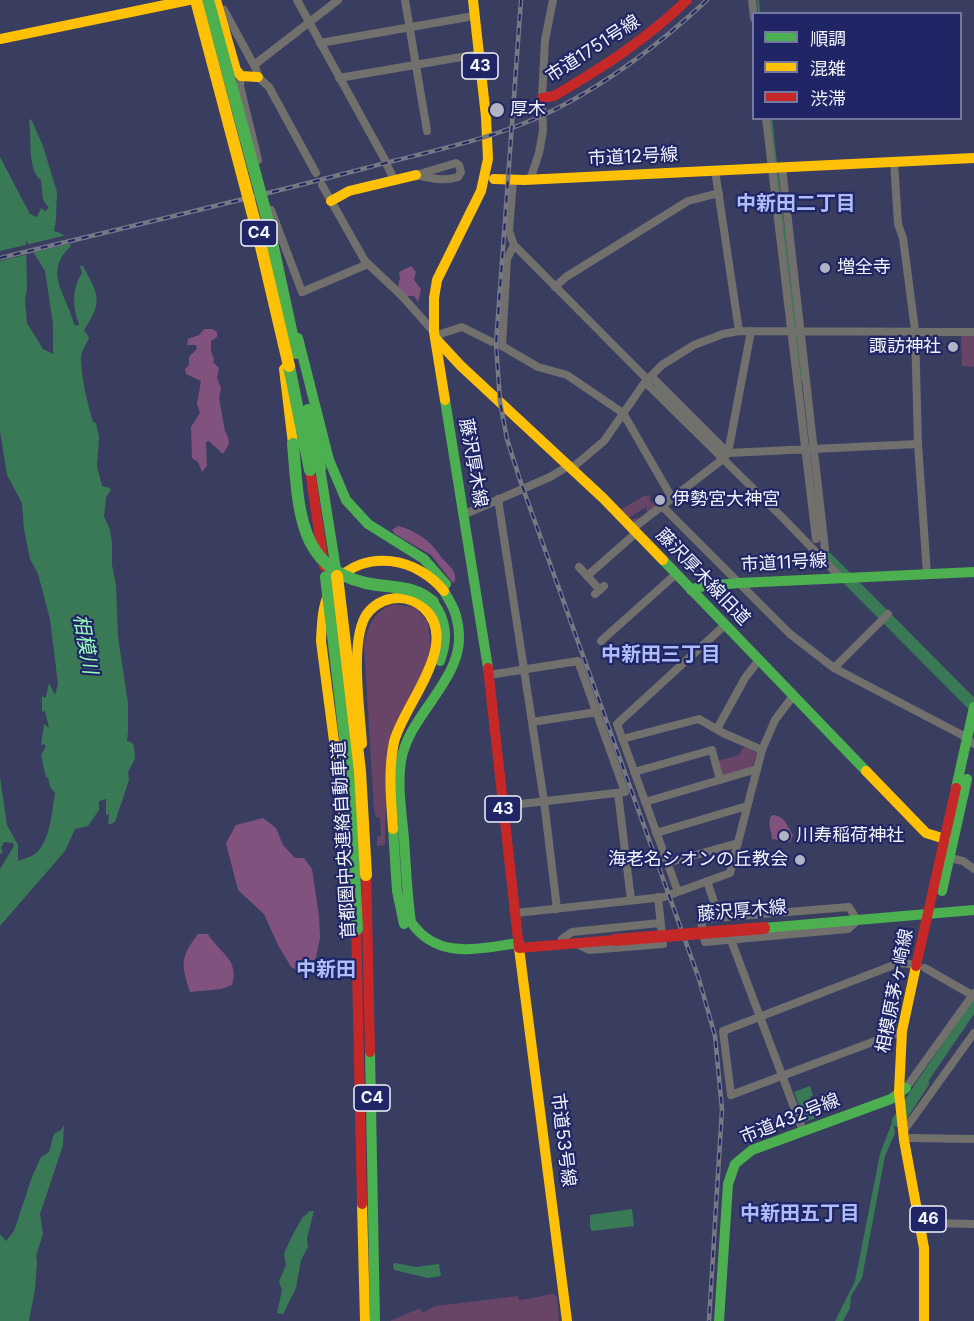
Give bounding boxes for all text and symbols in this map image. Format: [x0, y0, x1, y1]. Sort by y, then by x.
street label: 市道1751号線 [542, 11, 644, 87]
legend [752, 12, 962, 120]
text: 順調 [810, 28, 846, 49]
road number: 43 [462, 53, 498, 79]
text: 混雑 [810, 58, 846, 79]
text: 渋滞 [810, 88, 846, 109]
place label: 厚木 [510, 99, 546, 121]
marker: 厚木 [488, 101, 506, 119]
street label: 市道12号線 [587, 144, 679, 170]
district label: 中新田二丁目 [736, 192, 856, 216]
road number: C4 [241, 220, 277, 246]
place label: 増全寺 [837, 257, 891, 279]
marker: 増全寺 [818, 261, 832, 275]
place label: 諏訪神社 [869, 336, 941, 358]
marker: 諏訪神社 [946, 340, 960, 354]
street label: 藤沢厚木線 [455, 417, 491, 509]
place label: 伊勢宮大神宮 [672, 489, 780, 511]
marker: 伊勢宮大神宮 [653, 493, 667, 507]
street label: 藤沢厚木線旧道 [651, 524, 755, 630]
street label: 市道11号線 [740, 550, 828, 576]
water label: 相模川 [68, 612, 102, 676]
district label: 中新田三丁目 [601, 643, 721, 667]
street label: 首都圏中央連絡自動車道 [328, 741, 360, 939]
road number: 43 [485, 796, 521, 822]
place label: 川寿稲荷神社 [796, 825, 904, 847]
marker: 川寿稲荷神社 [777, 829, 791, 843]
place label: 海老名シオンの丘教会 [608, 849, 788, 871]
marker: 海老名シオンの丘教会 [793, 853, 807, 867]
street label: 藤沢厚木線 [696, 896, 788, 926]
street label: 相模原茅ヶ崎線 [872, 927, 918, 1055]
district label: 中新田 [296, 958, 356, 982]
road number: C4 [354, 1085, 390, 1111]
street label: 市道432号線 [737, 1089, 843, 1149]
street label: 市道53号線 [547, 1092, 579, 1188]
district label: 中新田五丁目 [740, 1202, 860, 1226]
road number: 46 [910, 1206, 946, 1232]

